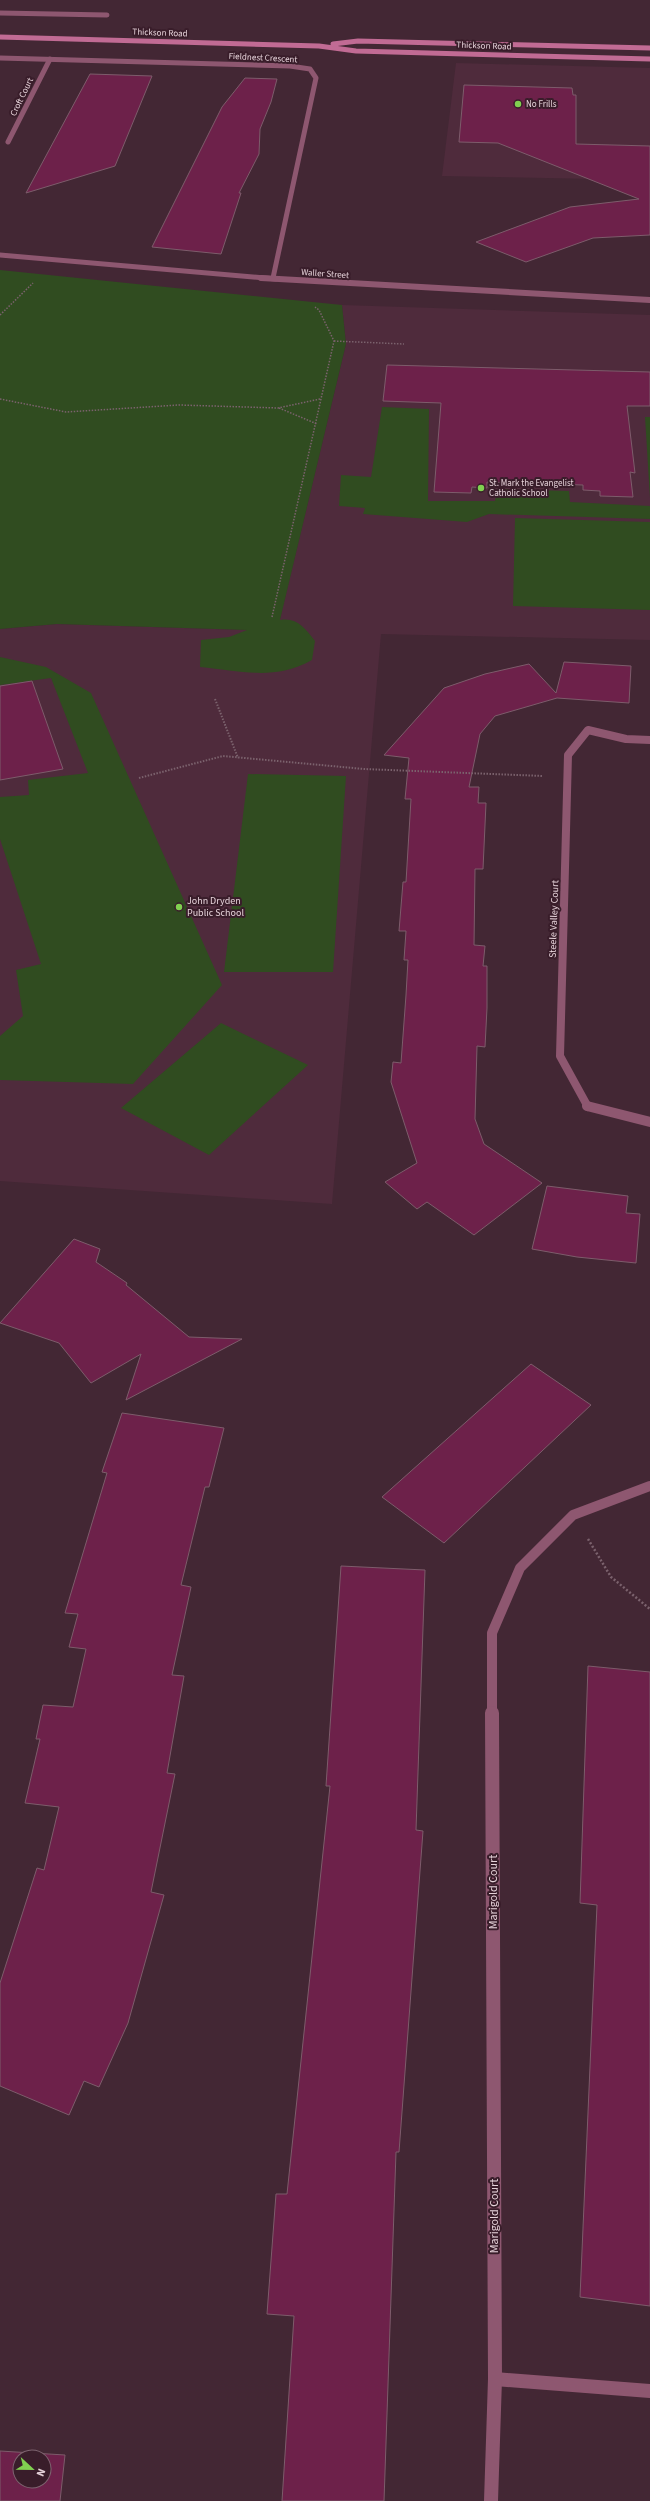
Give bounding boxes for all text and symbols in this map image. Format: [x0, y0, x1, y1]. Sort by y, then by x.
street label: Thickson Road [132, 26, 188, 40]
street label: Thickson Road [456, 39, 512, 53]
street label: Fieldnest Crescent [228, 50, 298, 66]
street label: Croft Court [7, 76, 37, 118]
place label: No Frills [526, 98, 557, 111]
marker: No Frills [513, 99, 523, 109]
street label: Waller Street [301, 266, 349, 282]
place label: St. Mark the Evangelist Catholic School [489, 477, 574, 500]
marker: St. Mark the Evangelist Catholic School [476, 483, 486, 493]
street label: Steele Valley Court [546, 879, 562, 958]
place label: John Dryden Public School [187, 894, 244, 920]
marker: John Dryden Public School [174, 902, 184, 912]
street label: Marigold Court [485, 1855, 502, 1929]
street label: Marigold Court [486, 2179, 503, 2253]
north arrow [12, 2449, 52, 2489]
text: N [32, 2466, 49, 2479]

